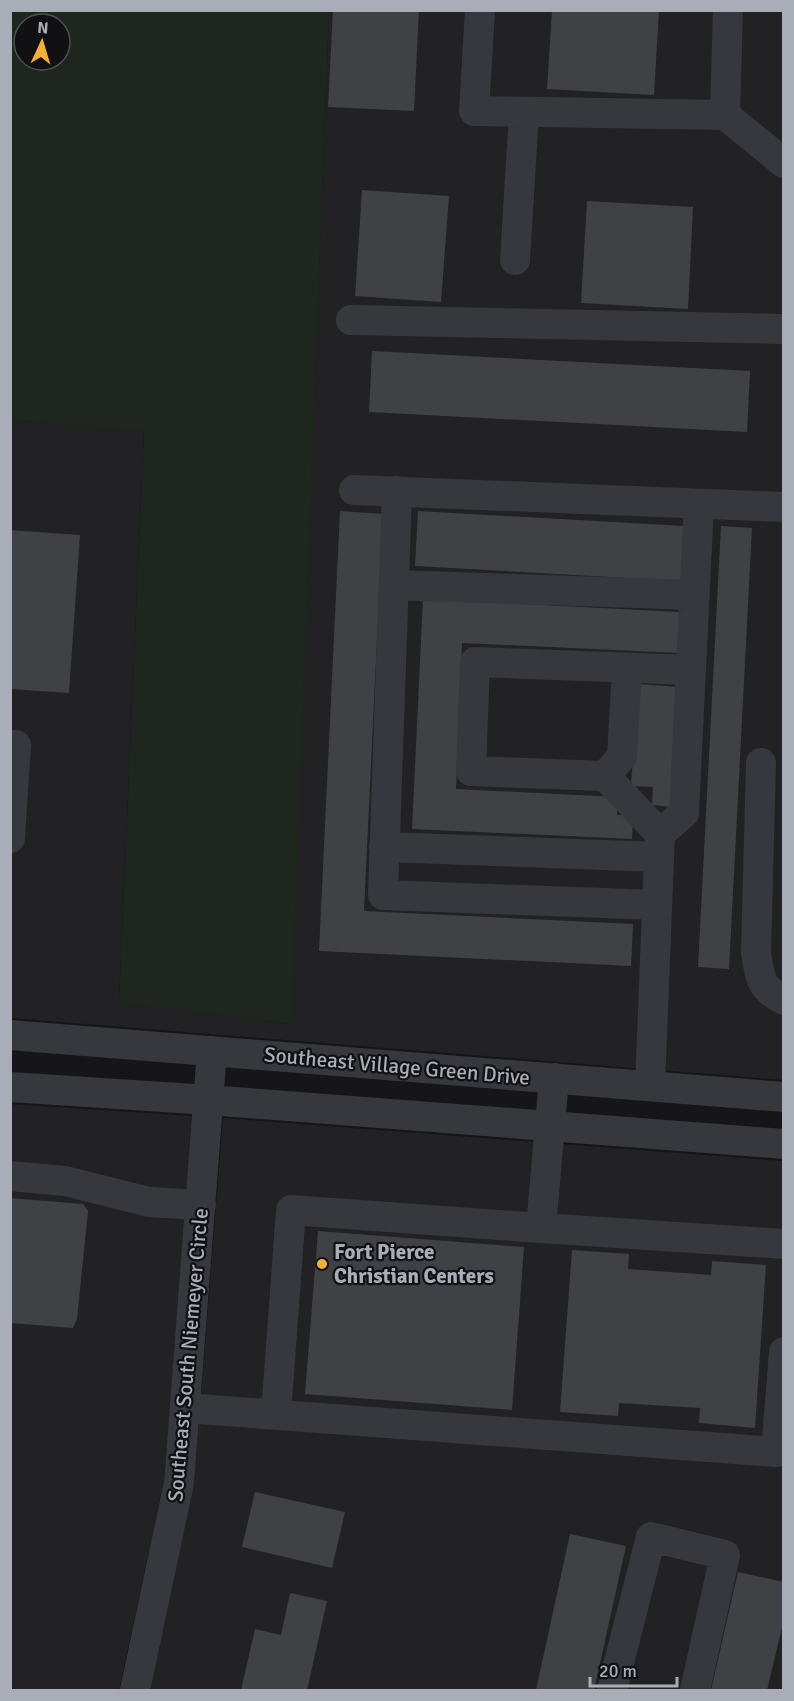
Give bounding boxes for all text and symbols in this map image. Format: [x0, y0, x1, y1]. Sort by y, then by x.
north arrow [12, 12, 72, 72]
text: N [37, 18, 49, 38]
street label: Southeast Village Green Drive [263, 1041, 531, 1091]
street label: Southeast South Niemeyer Circle [162, 1207, 214, 1503]
place label: Fort Pierce Christian Centers [334, 1239, 494, 1289]
marker: Fort Pierce Christian Centers [315, 1257, 329, 1271]
scale bar [590, 1650, 677, 1688]
text: 20 m [599, 1660, 637, 1682]

